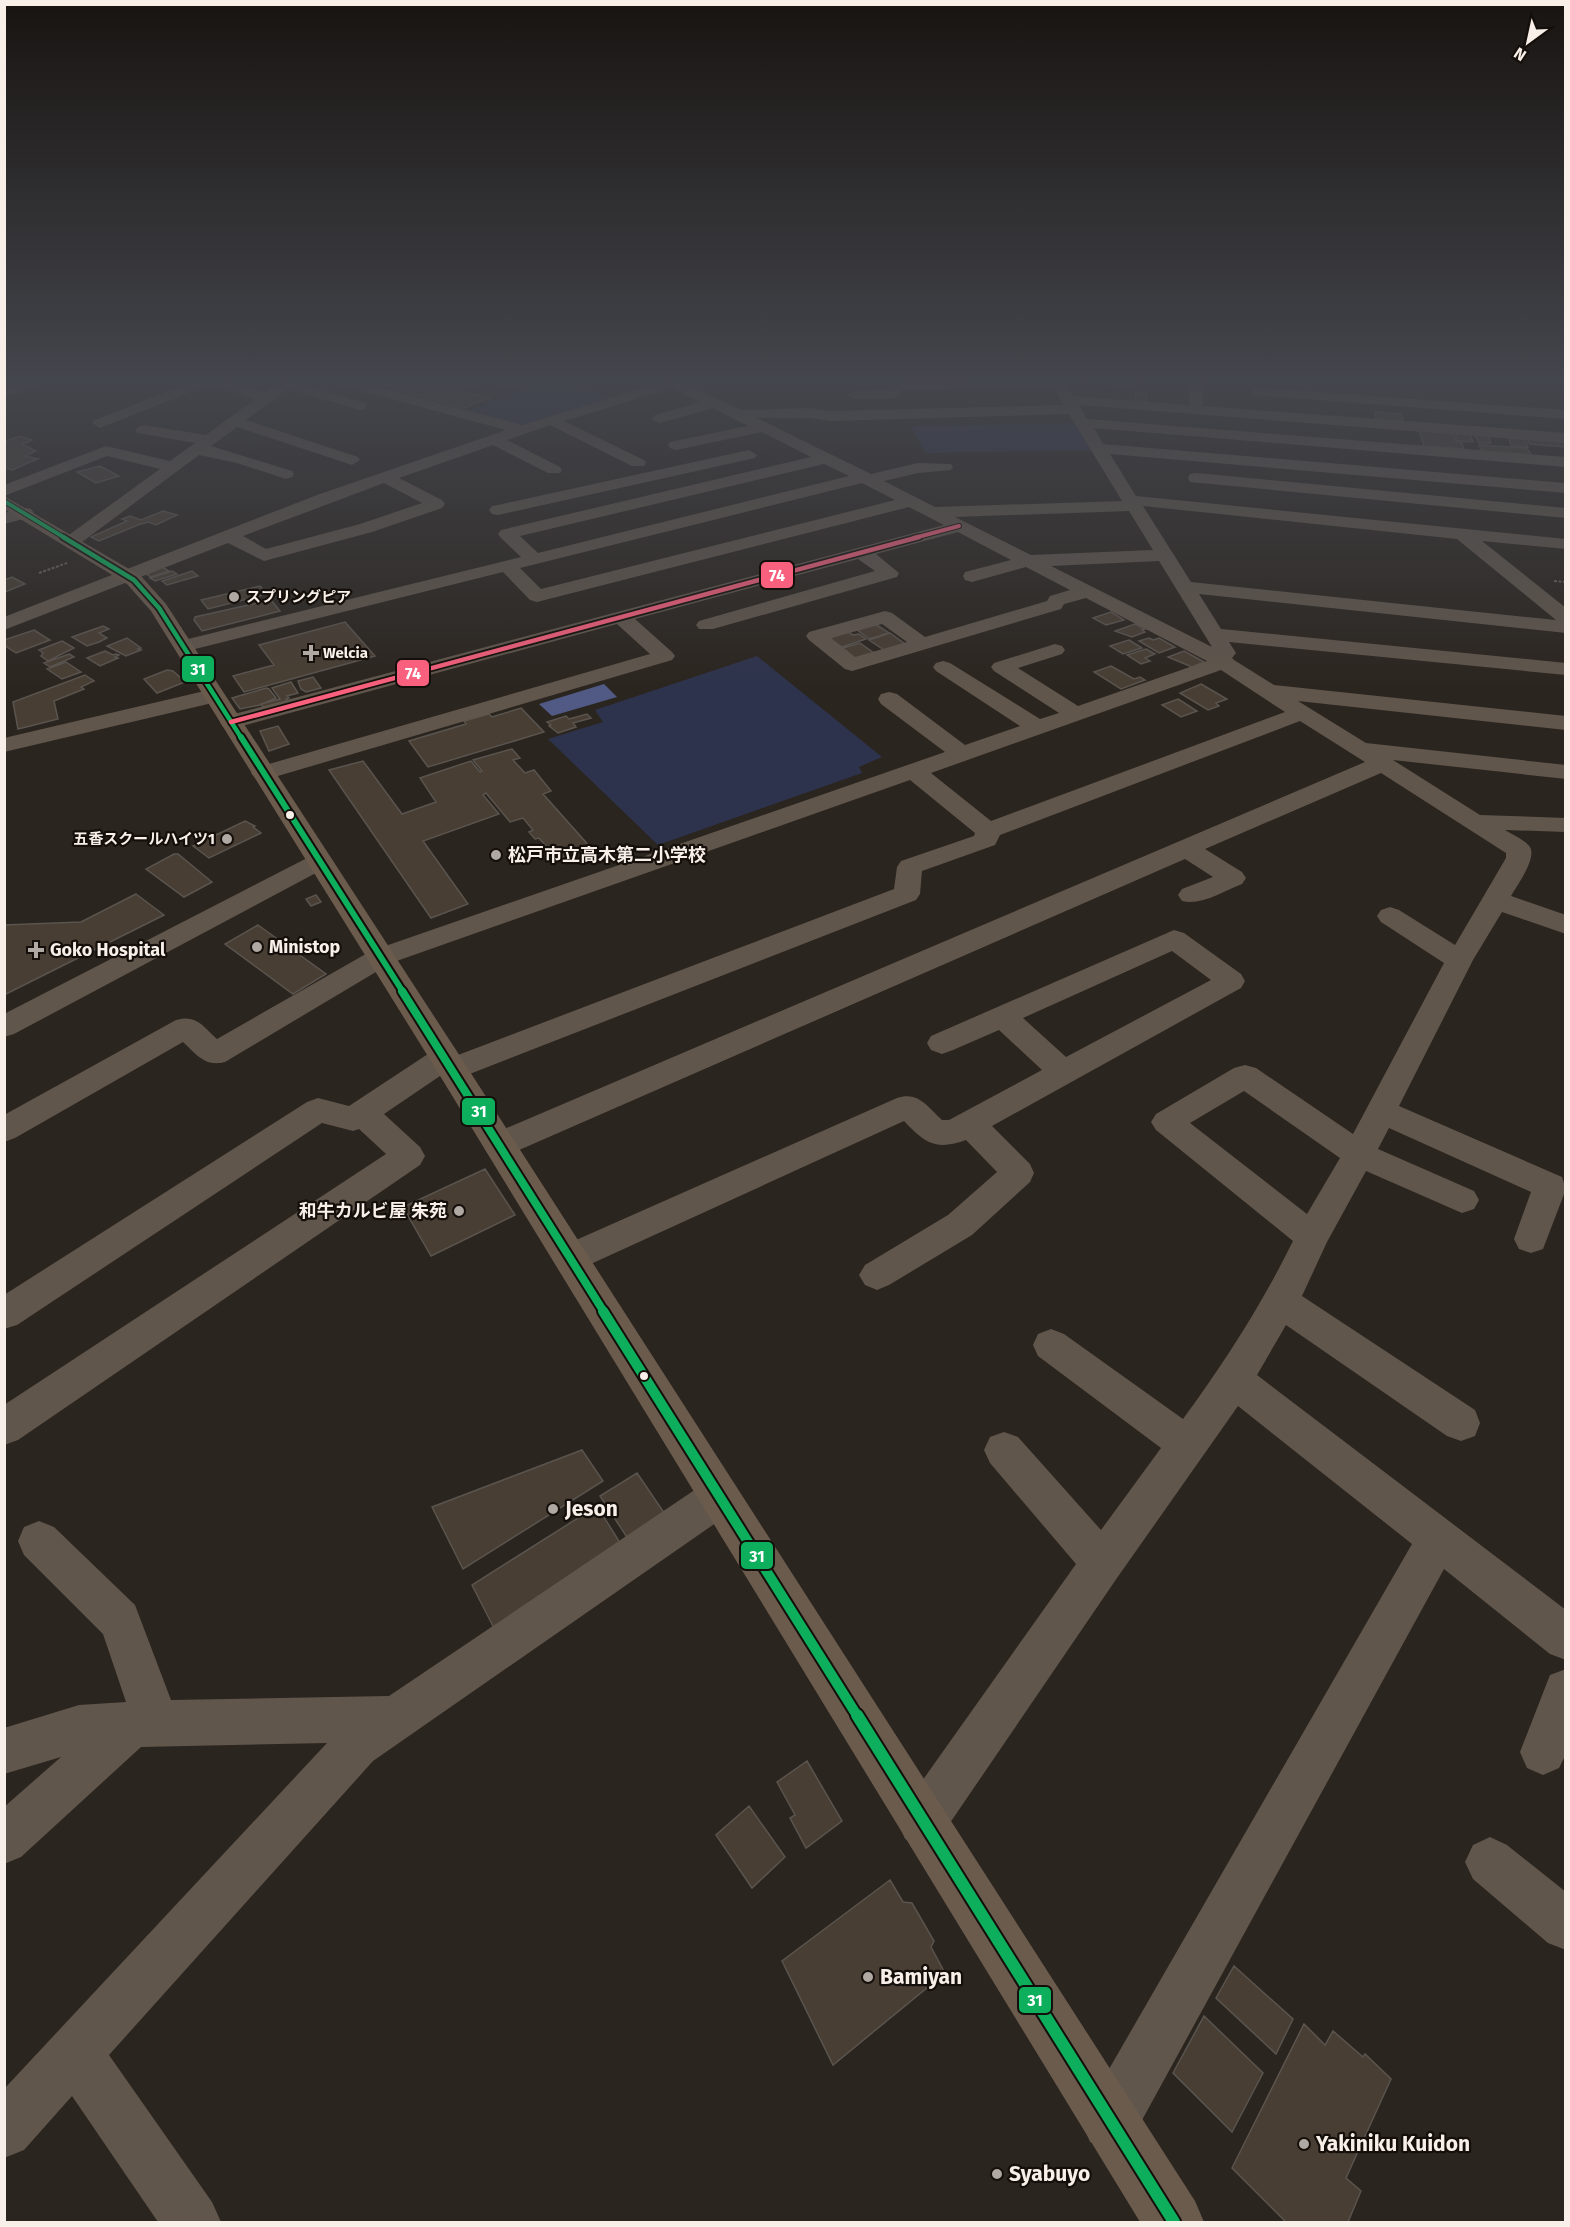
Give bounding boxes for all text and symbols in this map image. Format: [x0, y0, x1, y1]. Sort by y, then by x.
north arrow [1498, 12, 1558, 72]
text: N [1510, 43, 1530, 65]
line badge: 74 [760, 561, 794, 589]
text: 74 [769, 566, 785, 585]
place label: スプリングピア [246, 588, 351, 606]
marker: スプリングピア [227, 590, 241, 604]
place label: Welcia [323, 644, 368, 662]
marker: Welcia [304, 646, 318, 660]
line badge: 31 [181, 655, 215, 683]
line badge: 74 [396, 659, 430, 687]
text: 31 [189, 660, 206, 679]
text: 74 [405, 664, 421, 683]
unlabelled marker [284, 809, 296, 821]
place label: 五香スクールハイツ1 [73, 830, 215, 848]
marker: 五香スクールハイツ1 [220, 832, 234, 846]
place label: 松戸市立高木第二小学校 [508, 844, 706, 866]
marker: 松戸市立高木第二小学校 [489, 848, 503, 862]
place label: Ministop [269, 936, 341, 958]
place label: Goko Hospital [50, 939, 166, 961]
marker: Ministop [250, 940, 264, 954]
marker: Goko Hospital [27, 941, 45, 959]
line badge: 31 [461, 1097, 496, 1126]
text: 31 [470, 1102, 487, 1121]
place label: 和牛カルビ屋 朱苑 [299, 1200, 447, 1222]
marker: 和牛カルビ屋 朱苑 [452, 1204, 466, 1218]
unlabelled marker [638, 1370, 650, 1382]
place label: Jeson [564, 1496, 618, 1522]
marker: Jeson [546, 1502, 560, 1516]
line badge: 31 [740, 1541, 774, 1570]
text: 31 [748, 1547, 765, 1566]
place label: Bamiyan [880, 1964, 962, 1990]
marker: Bamiyan [861, 1970, 875, 1984]
line badge: 31 [1018, 1986, 1052, 2014]
text: 31 [1026, 1991, 1043, 2010]
place label: Yakiniku Kuidon [1315, 2131, 1470, 2157]
marker: Yakiniku Kuidon [1297, 2137, 1311, 2151]
place label: Syabuyo [1009, 2161, 1090, 2187]
marker: Syabuyo [990, 2167, 1004, 2181]

